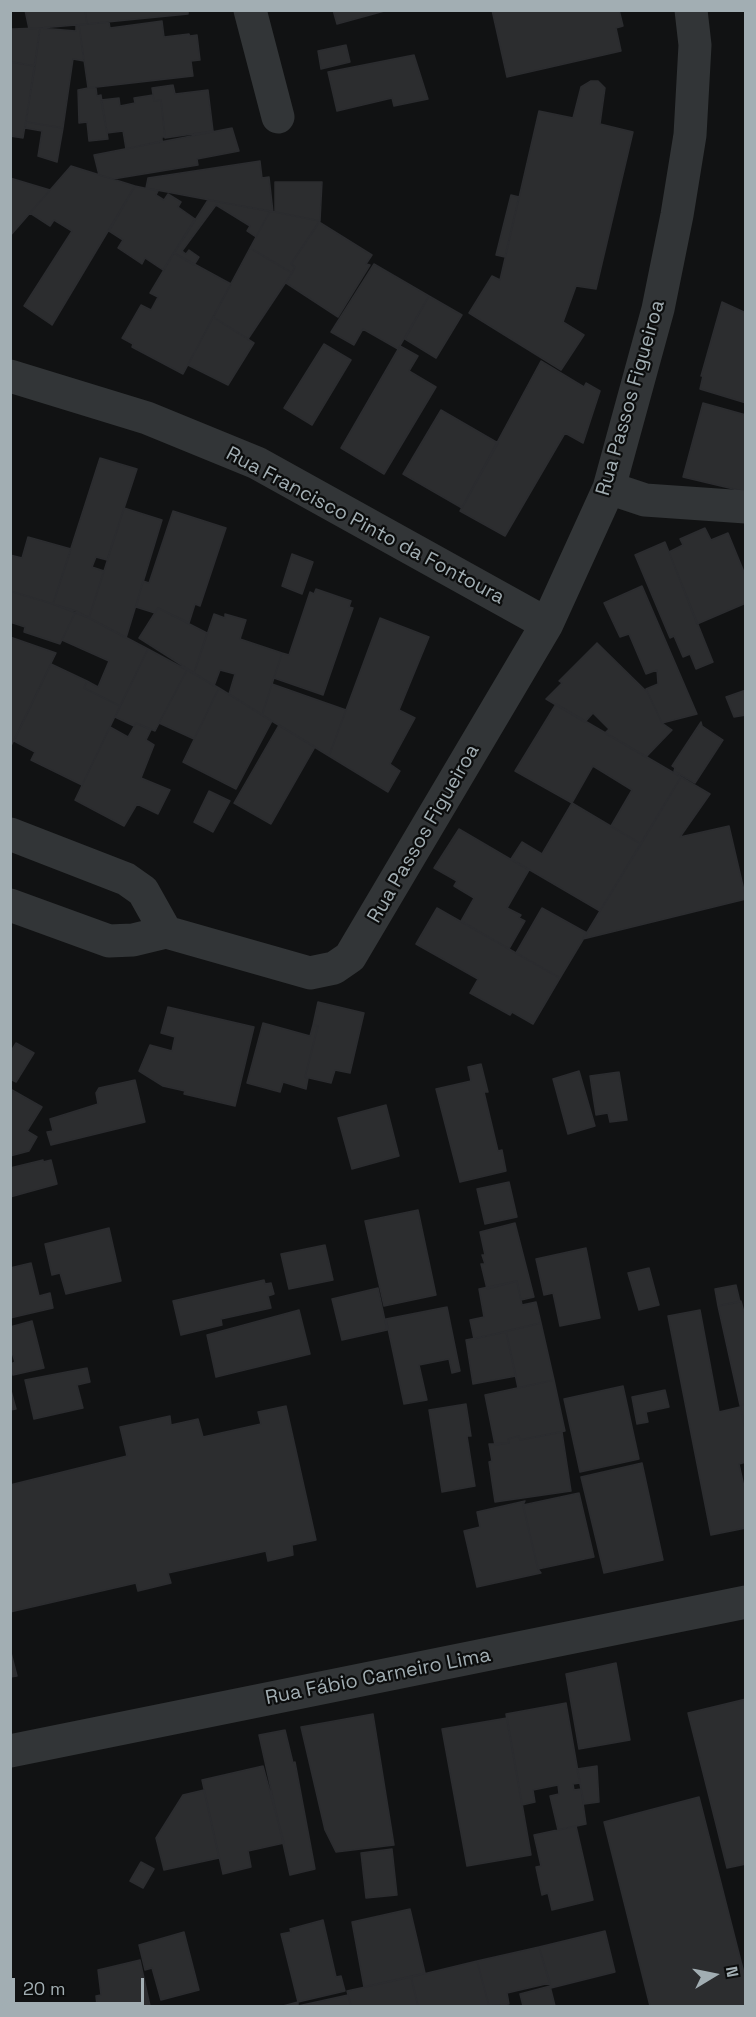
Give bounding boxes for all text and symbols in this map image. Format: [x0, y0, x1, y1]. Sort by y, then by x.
street label: Rua Passos Figueiroa [592, 297, 670, 499]
street label: Rua Francisco Pinto da Fontoura [222, 442, 508, 610]
street label: Rua Passos Figueiroa [363, 740, 485, 928]
street label: Rua Fábio Carneiro Lima [263, 1643, 493, 1711]
north arrow [684, 1945, 744, 2005]
text: N [721, 1965, 743, 1979]
scale bar [15, 1966, 147, 2004]
text: 20 m [23, 1977, 66, 2000]

